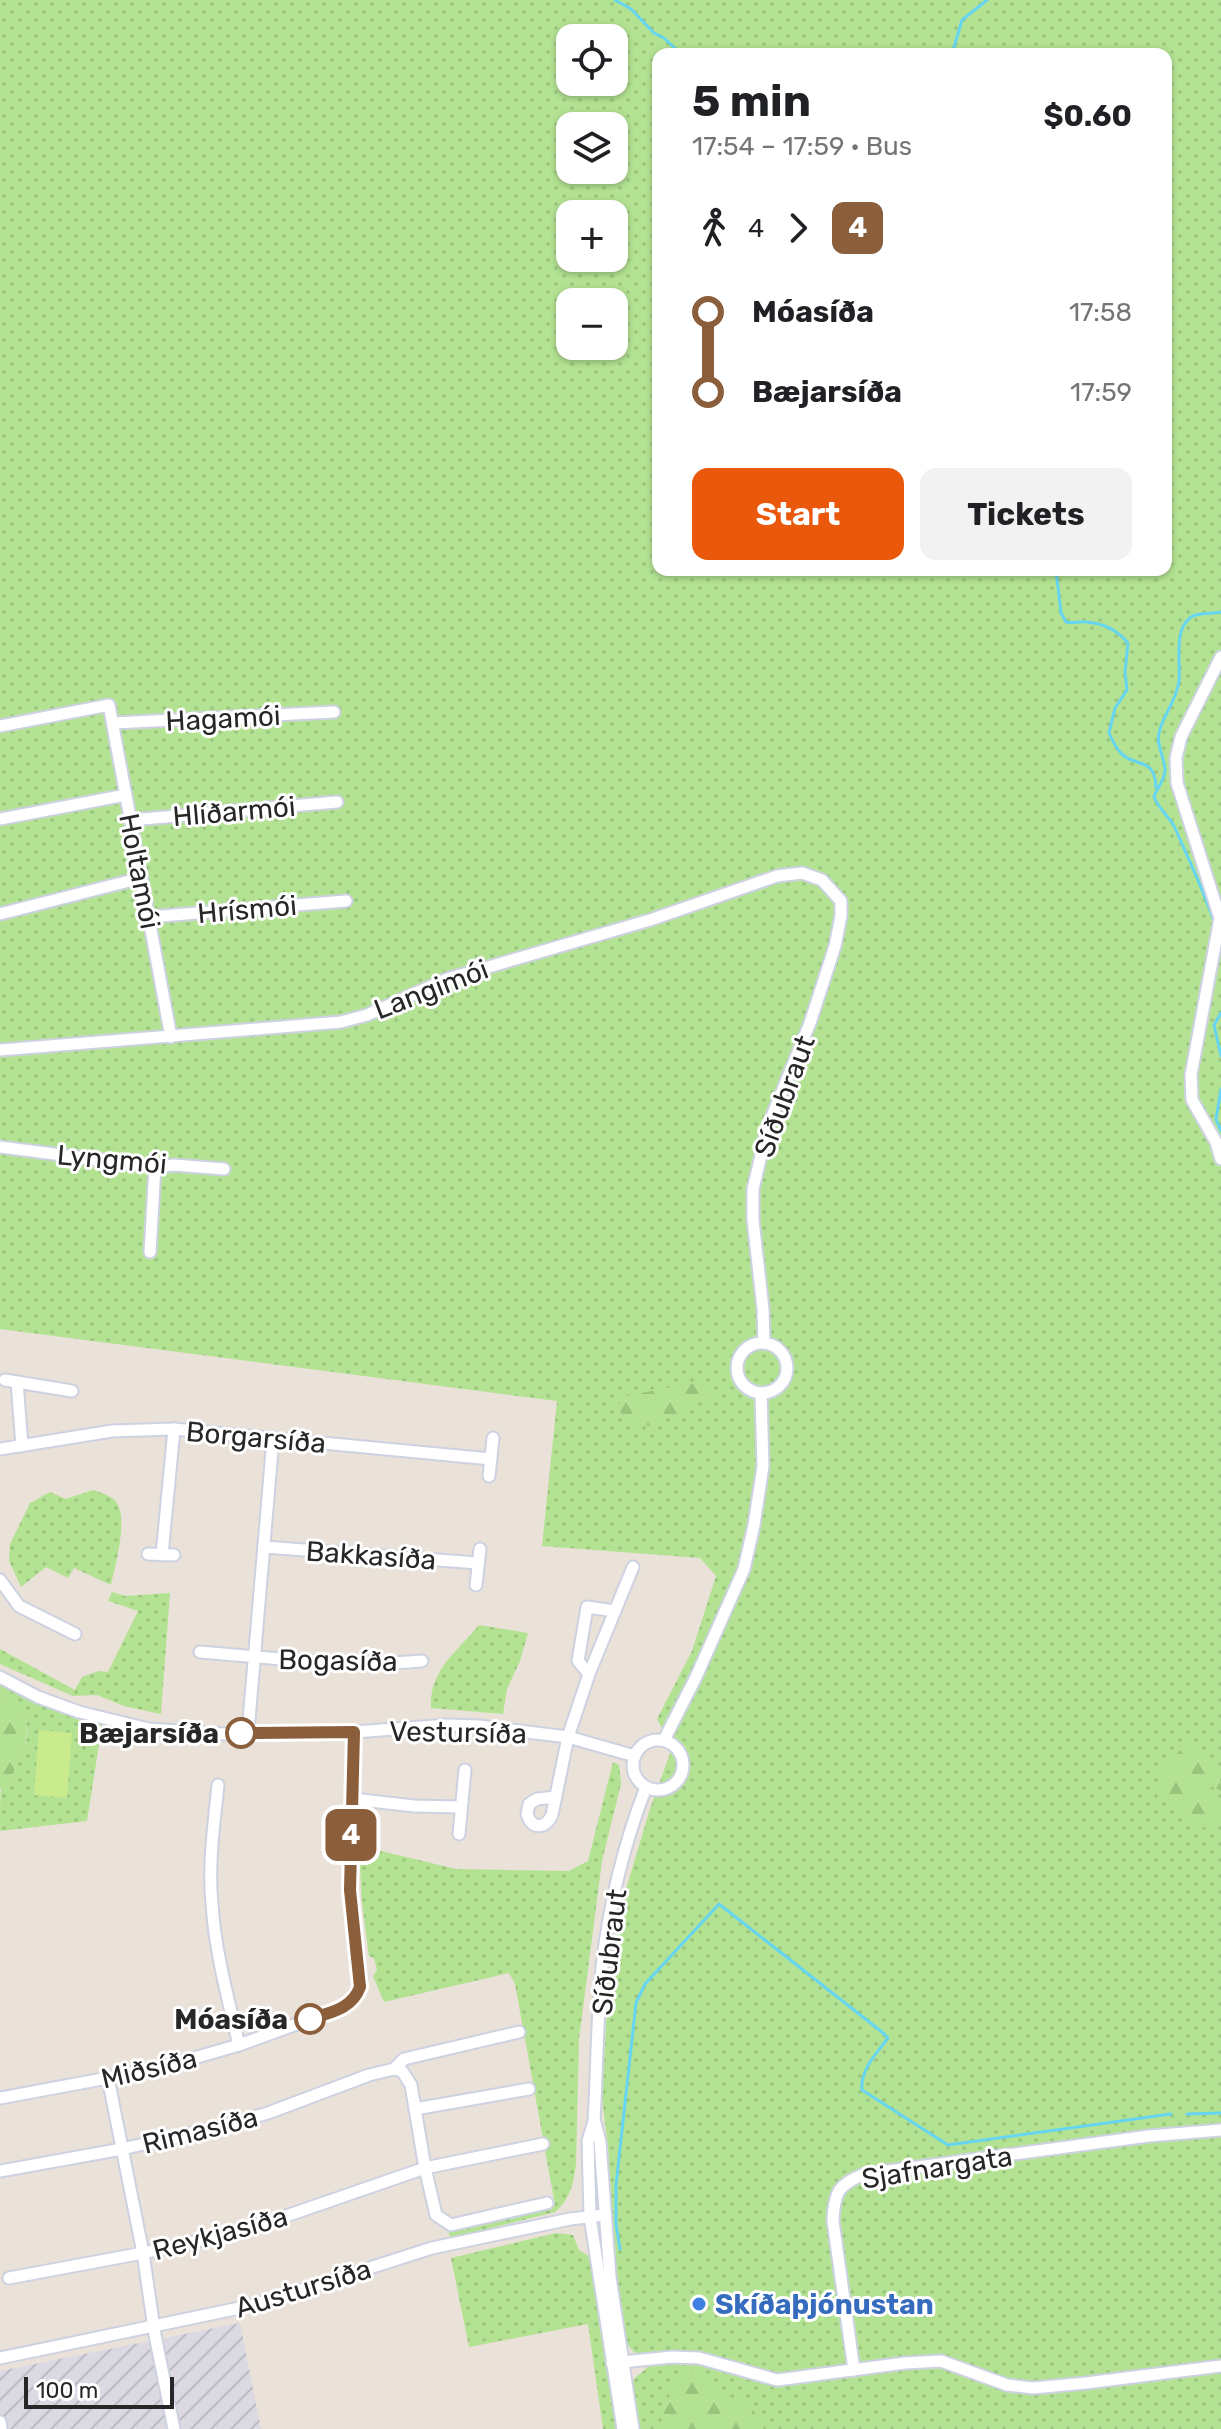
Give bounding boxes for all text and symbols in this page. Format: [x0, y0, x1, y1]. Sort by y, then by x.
map controls [556, 24, 628, 360]
button: locate [556, 24, 628, 96]
text: 5 min [692, 75, 811, 127]
text: $0.60 [1043, 98, 1132, 134]
button: layers [556, 112, 628, 184]
text: 17:54 – 17:59 · Bus [692, 131, 912, 162]
button: + [556, 200, 628, 272]
icon: walk [692, 206, 736, 250]
icon: forward [776, 206, 820, 250]
text: 4 [848, 211, 867, 244]
text: 4 [748, 213, 764, 244]
button: − [556, 288, 628, 360]
text: Móasíða [752, 294, 874, 330]
text: 17:58 [1069, 297, 1132, 328]
text: Bæjarsíða [752, 374, 902, 410]
text: 17:59 [1070, 377, 1132, 408]
button: Start [692, 468, 904, 560]
button: Tickets [920, 468, 1132, 560]
street label: Hagamói [165, 699, 281, 738]
street label: Hlíðarmói [171, 790, 297, 833]
street label: Holtamói [112, 811, 167, 932]
street label: Hrísmói [196, 889, 298, 930]
street label: Langimói [370, 953, 493, 1026]
street label: Síðubraut [747, 1031, 822, 1162]
street label: Lyngmói [56, 1138, 168, 1181]
street label: Borgarsíða [185, 1415, 327, 1460]
street label: Bakkasíða [305, 1534, 437, 1577]
street label: Bogasíða [278, 1643, 398, 1678]
street label: Vestursíða [389, 1715, 527, 1750]
place label: Bæjarsíða [79, 1717, 219, 1750]
marker: Bæjarsíða [226, 1718, 256, 1748]
line badge: 4 [325, 1809, 377, 1861]
text: 4 [341, 1818, 361, 1851]
street label: Síðubraut [585, 1887, 634, 2017]
place label: Móasíða [174, 2003, 288, 2036]
marker: Móasíða [295, 2004, 325, 2034]
street label: Miðsíða [98, 2041, 200, 2096]
street label: Rimasíða [139, 2100, 261, 2161]
street label: Sjafnargata [860, 2139, 1015, 2196]
street label: Reykjasíða [149, 2200, 291, 2267]
street label: Austursíða [231, 2252, 375, 2325]
place label: Skíðaþjónustan [715, 2288, 934, 2321]
marker: Skíðaþjónustan [690, 2295, 708, 2313]
scale bar [24, 2373, 174, 2409]
text: 100 m [36, 2377, 98, 2404]

